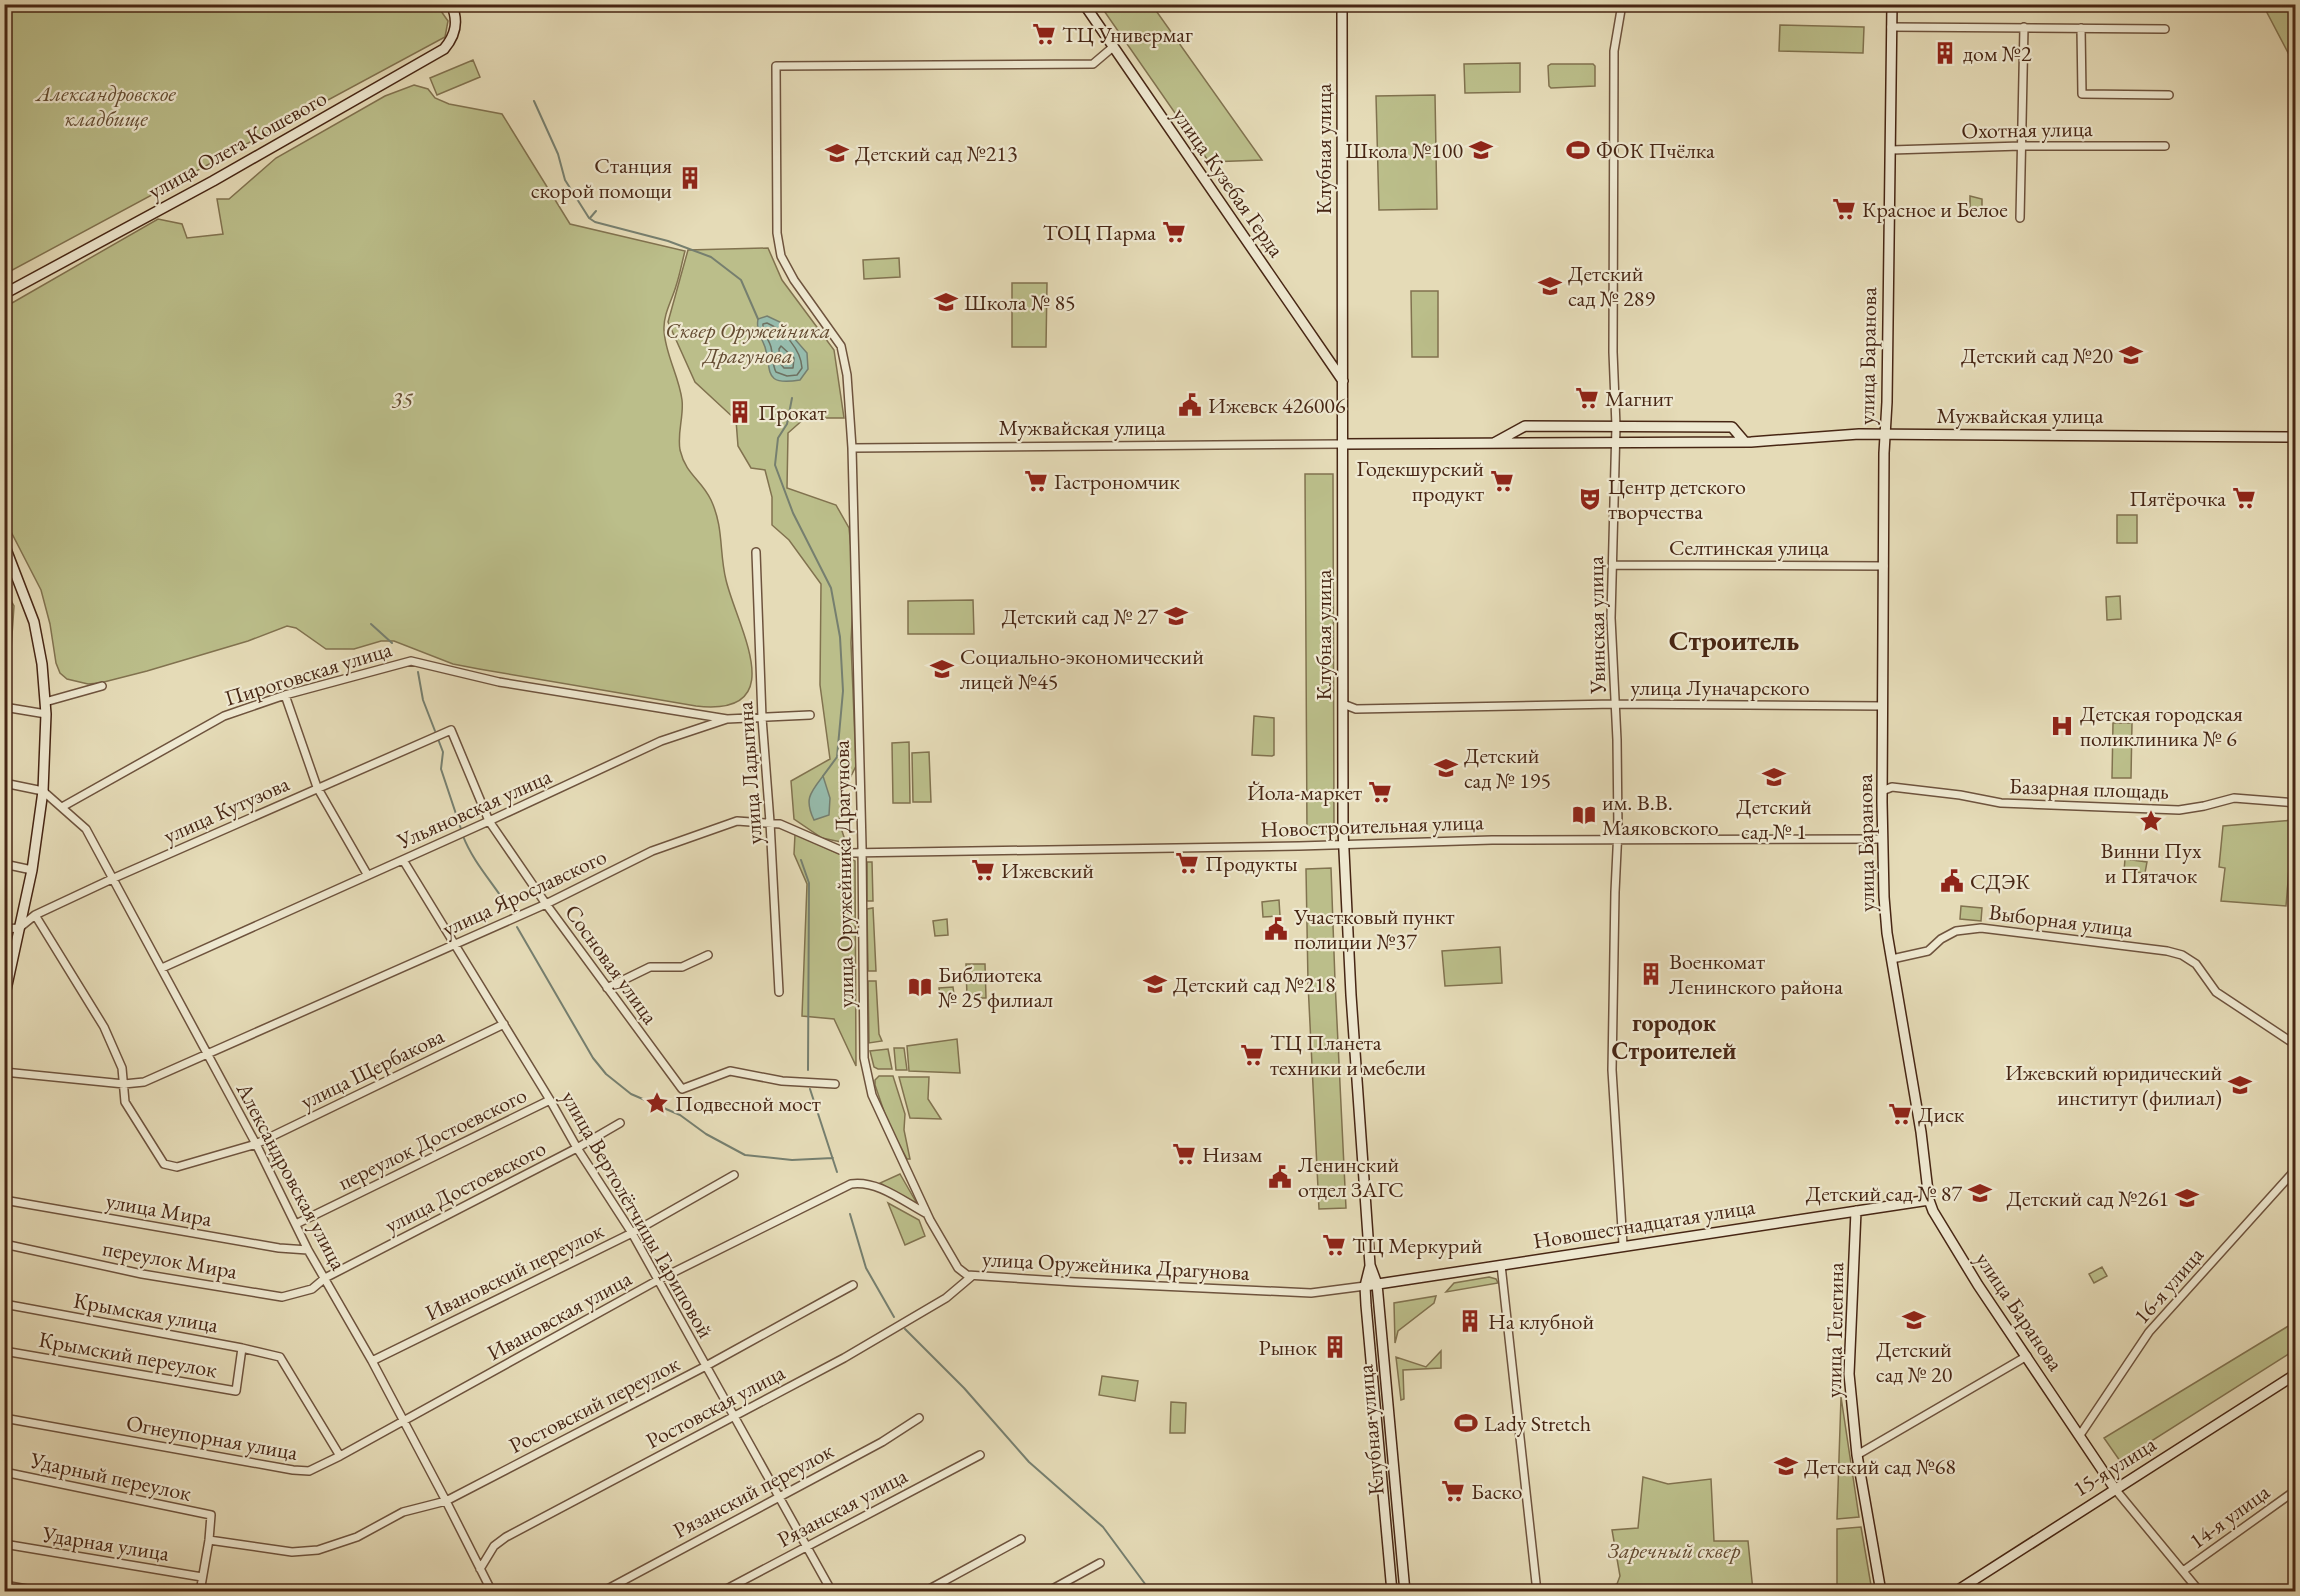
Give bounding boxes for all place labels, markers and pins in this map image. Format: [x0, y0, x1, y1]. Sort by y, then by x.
place label: ТЦ Универмаг [1062, 20, 1193, 49]
supermarket icon: ТЦ Универмаг [1031, 21, 1057, 47]
place label: дом №2 [1963, 39, 2032, 68]
building icon: дом №2 [1932, 40, 1958, 66]
place label: Школа №100 [1345, 136, 1463, 165]
place label: ФОК Пчёлка [1596, 136, 1715, 165]
school or university icon: Школа №100 [1468, 137, 1494, 163]
sports icon: ФОК Пчёлка [1565, 137, 1591, 163]
place label: Детский сад №213 [855, 139, 1017, 168]
school or university icon: Детский сад №213 [824, 140, 850, 166]
place label: Станция скорой помощи [531, 151, 672, 205]
building icon: Станция скорой помощи [677, 165, 703, 191]
place label: Красное и Белое [1862, 195, 2008, 224]
supermarket icon: Красное и Белое [1831, 196, 1857, 222]
place label: ТОЦ Парма [1043, 218, 1156, 247]
supermarket icon: ТОЦ Парма [1161, 219, 1187, 245]
place label: Детский сад № 289 [1568, 259, 1655, 313]
school or university icon: Детский сад № 289 [1537, 273, 1563, 299]
place label: Школа № 85 [964, 288, 1076, 317]
school or university icon: Школа № 85 [933, 289, 959, 315]
place label: Детский сад №20 [1961, 341, 2113, 370]
school or university icon: Детский сад №20 [2118, 342, 2144, 368]
place label: Магнит [1605, 384, 1673, 413]
supermarket icon: Магнит [1574, 385, 1600, 411]
place label: Ижевск 426006 [1208, 391, 1346, 420]
public building icon: Ижевск 426006 [1177, 392, 1203, 418]
place label: Прокат [758, 398, 827, 427]
building icon: Прокат [727, 399, 753, 425]
place label: Годекшурский продукт [1357, 454, 1484, 508]
place label: Гастрономчик [1054, 467, 1180, 496]
supermarket icon: Гастрономчик [1023, 468, 1049, 494]
supermarket icon: Годекшурский продукт [1489, 468, 1515, 494]
place label: Центр детского творчества [1608, 472, 1746, 526]
place label: Пятёрочка [2129, 484, 2226, 513]
supermarket icon: Пятёрочка [2231, 485, 2257, 511]
theatre icon: Центр детского творчества [1577, 486, 1603, 512]
place label: Детский сад № 27 [1002, 602, 1158, 631]
school or university icon: Детский сад № 27 [1163, 603, 1189, 629]
place label: Социально-экономический лицей №45 [960, 642, 1204, 696]
school or university icon: Социально-экономический лицей №45 [929, 656, 955, 682]
place label: Детская городская поликлиника № 6 [2080, 699, 2243, 753]
hospital icon: Детская городская поликлиника № 6 [2049, 713, 2075, 739]
place label: Детский сад № 195 [1464, 741, 1551, 795]
school or university icon: Детский сад № 195 [1433, 755, 1459, 781]
school or university icon: Детский сад № 1 [1761, 764, 1787, 790]
place label: Йола-маркет [1247, 778, 1362, 807]
supermarket icon: Йола-маркет [1367, 779, 1393, 805]
place label: им. В.В. Маяковского [1602, 788, 1719, 842]
place label: Детский сад № 1 [1736, 792, 1812, 846]
library icon: им. В.В. Маяковского [1571, 802, 1597, 828]
place icon: Винни Пух и Пятачок [2138, 808, 2164, 834]
place label: Винни Пух и Пятачок [2101, 836, 2202, 890]
place label: Продукты [1205, 849, 1298, 878]
supermarket icon: Продукты [1174, 850, 1200, 876]
place label: Ижевский [1001, 856, 1094, 885]
supermarket icon: Ижевский [970, 857, 996, 883]
place label: СДЭК [1970, 867, 2030, 896]
public building icon: СДЭК [1939, 868, 1965, 894]
place label: Участковый пункт полиции №37 [1293, 902, 1455, 956]
public building icon: Участковый пункт полиции №37 [1263, 916, 1289, 942]
place label: Военкомат Ленинского района [1669, 947, 1843, 1001]
place label: Библиотека № 25 филиал [938, 960, 1053, 1014]
building icon: Военкомат Ленинского района [1638, 961, 1664, 987]
place label: Детский сад №218 [1173, 970, 1335, 999]
school or university icon: Детский сад №218 [1142, 971, 1168, 997]
library icon: Библиотека № 25 филиал [907, 974, 933, 1000]
place label: ТЦ Планета техники и мебели [1270, 1028, 1426, 1082]
supermarket icon: ТЦ Планета техники и мебели [1239, 1042, 1265, 1068]
place label: Ижевский юридический институт (филиал) [2005, 1058, 2222, 1112]
school or university icon: Ижевский юридический институт (филиал) [2227, 1072, 2253, 1098]
place label: Подвесной мост [675, 1089, 821, 1118]
place icon: Подвесной мост [644, 1090, 670, 1116]
place label: Диск [1918, 1100, 1965, 1129]
supermarket icon: Диск [1887, 1101, 1913, 1127]
place label: Низам [1202, 1140, 1263, 1169]
supermarket icon: Низам [1171, 1141, 1197, 1167]
place label: Ленинский отдел ЗАГС [1298, 1150, 1404, 1204]
public building icon: Ленинский отдел ЗАГС [1267, 1164, 1293, 1190]
place label: Детский сад № 87 [1806, 1179, 1962, 1208]
school or university icon: Детский сад № 87 [1967, 1180, 1993, 1206]
place label: Детский сад №261 [2007, 1184, 2169, 1213]
school or university icon: Детский сад №261 [2174, 1185, 2200, 1211]
place label: ТЦ Меркурий [1352, 1231, 1483, 1260]
supermarket icon: ТЦ Меркурий [1321, 1232, 1347, 1258]
place label: На клубной [1488, 1307, 1594, 1336]
school or university icon: Детский сад № 20 [1901, 1307, 1927, 1333]
building icon: На клубной [1457, 1308, 1483, 1334]
place label: Рынок [1259, 1333, 1317, 1362]
building icon: Рынок [1322, 1334, 1348, 1360]
place label: Детский сад № 20 [1876, 1335, 1953, 1389]
place label: Lady Stretch [1484, 1409, 1591, 1438]
sports icon: Lady Stretch [1453, 1410, 1479, 1436]
place label: Детский сад №68 [1804, 1452, 1956, 1481]
school or university icon: Детский сад №68 [1773, 1453, 1799, 1479]
place label: Баско [1471, 1477, 1522, 1506]
supermarket icon: Баско [1440, 1478, 1466, 1504]

